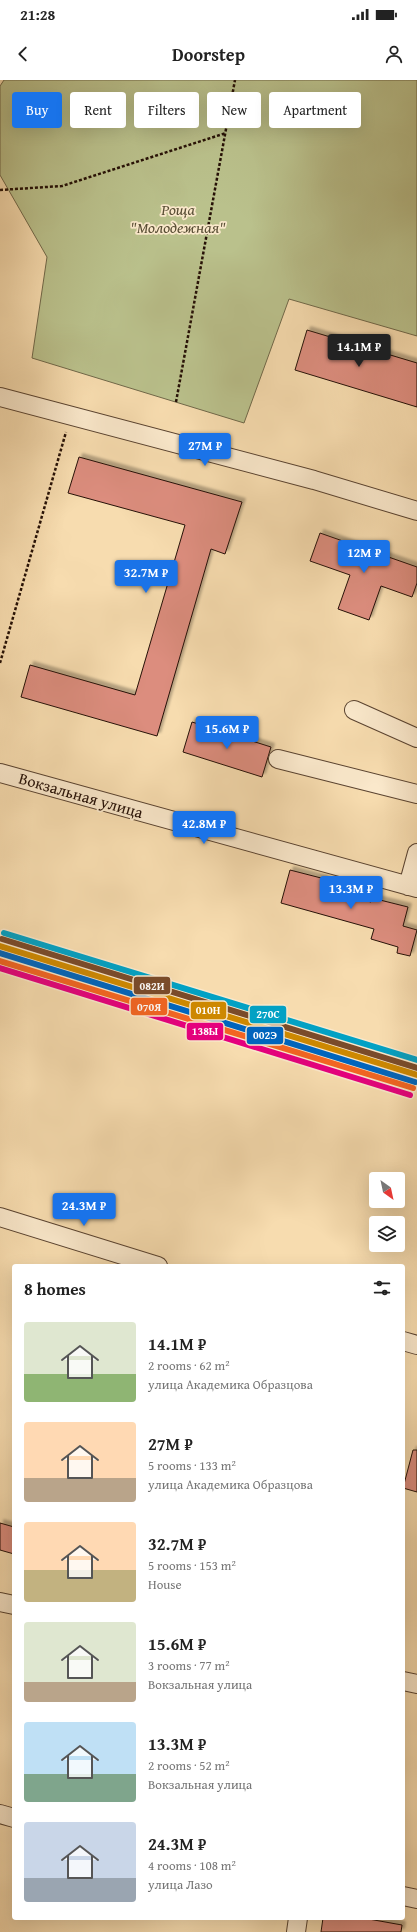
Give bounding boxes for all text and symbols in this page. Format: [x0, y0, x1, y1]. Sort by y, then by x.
text: 21:28 [20, 4, 55, 25]
text: Doorstep [172, 41, 245, 68]
icon: back [12, 43, 34, 65]
icon: person [383, 43, 405, 65]
chip: Buy [12, 92, 62, 128]
chip: Rent [70, 92, 126, 128]
chip: Filters [134, 92, 199, 128]
chip: New [207, 92, 261, 128]
chip: Apartment [269, 92, 361, 128]
park label: Роща "Молодежная" [130, 197, 226, 239]
pin: 14.1M ₽ [322, 334, 396, 368]
text: 14.1M ₽ [337, 337, 381, 356]
pin: 27M ₽ [177, 433, 233, 467]
text: 27M ₽ [188, 436, 222, 455]
pin: 12M ₽ [336, 540, 392, 574]
text: 12M ₽ [347, 543, 381, 562]
pin: 32.7M ₽ [109, 560, 183, 594]
text: 32.7M ₽ [124, 563, 168, 582]
pin: 15.6M ₽ [190, 716, 264, 750]
text: 15.6M ₽ [205, 719, 249, 738]
street label: Вокзальная улица [16, 766, 146, 824]
pin: 42.8M ₽ [167, 811, 241, 845]
text: 42.8M ₽ [182, 814, 226, 833]
pin: 13.3M ₽ [314, 876, 388, 910]
text: 13.3M ₽ [329, 879, 373, 898]
line badge: 082И [133, 976, 171, 995]
text: 082И [140, 978, 165, 994]
line badge: 070Я [130, 997, 168, 1016]
text: 070Я [137, 999, 161, 1015]
line badge: 010Н [190, 1001, 227, 1020]
text: 010Н [196, 1002, 221, 1018]
line badge: 270С [249, 1005, 287, 1024]
text: 270С [256, 1006, 280, 1022]
line badge: 138Ы [186, 1022, 224, 1041]
text: 138Ы [192, 1023, 219, 1039]
line badge: 002Э [246, 1026, 284, 1045]
text: 002Э [253, 1027, 277, 1043]
north arrow [369, 1172, 405, 1208]
map controls [369, 1172, 405, 1252]
pin: 24.3M ₽ [47, 1193, 121, 1227]
text: 24.3M ₽ [62, 1196, 106, 1215]
button: layers [369, 1216, 405, 1252]
text: 8 homes [24, 1276, 86, 1301]
icon: filters [371, 1277, 393, 1299]
text: 14.1M ₽ [148, 1331, 206, 1356]
icon: home [56, 1338, 104, 1386]
text: 2 rooms · 62 m² [148, 1356, 230, 1375]
text: улица Академика Образцова [148, 1375, 313, 1394]
text: 27M ₽ [148, 1431, 193, 1456]
icon: home [56, 1438, 104, 1486]
text: 5 rooms · 133 m² [148, 1456, 236, 1475]
text: улица Академика Образцова [148, 1475, 313, 1494]
text: 32.7M ₽ [148, 1531, 206, 1556]
icon: home [56, 1538, 104, 1586]
text: 5 rooms · 153 m² [148, 1556, 236, 1575]
text: House [148, 1575, 182, 1594]
text: 15.6M ₽ [148, 1631, 206, 1656]
icon: home [56, 1638, 104, 1686]
text: 3 rooms · 77 m² [148, 1656, 230, 1675]
text: Вокзальная улица [148, 1675, 252, 1694]
text: 13.3M ₽ [148, 1731, 206, 1756]
icon: home [56, 1738, 104, 1786]
text: 2 rooms · 52 m² [148, 1756, 230, 1775]
text: Вокзальная улица [148, 1775, 252, 1794]
text: 24.3M ₽ [148, 1831, 206, 1856]
icon: home [56, 1838, 104, 1886]
text: 4 rooms · 108 m² [148, 1856, 236, 1875]
text: улица Лазо [148, 1875, 213, 1894]

